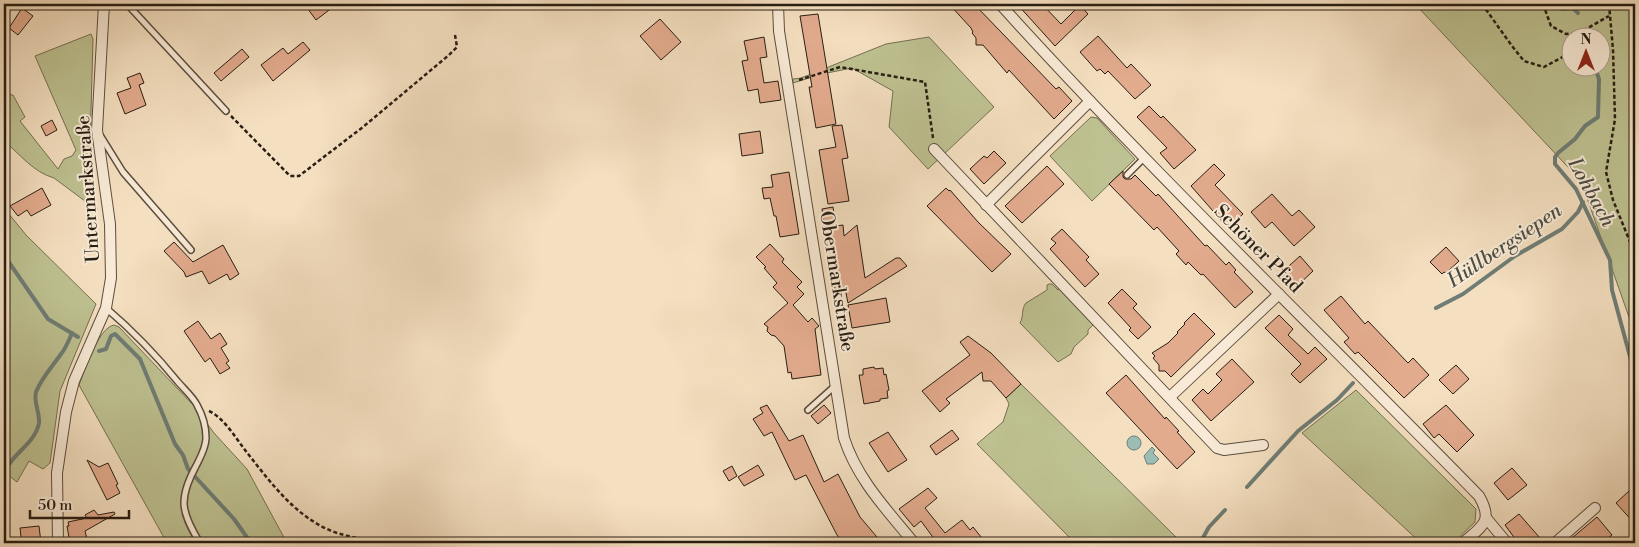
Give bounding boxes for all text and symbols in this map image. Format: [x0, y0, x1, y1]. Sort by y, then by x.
north arrow [1562, 28, 1612, 78]
text: N [1580, 31, 1592, 49]
street label: Untermarkstraße [71, 114, 105, 263]
water label: Lohbach [1561, 153, 1620, 232]
water label: Hüllbergsiepen [1442, 198, 1568, 294]
street label: Schöner Pfad [1209, 199, 1308, 298]
street label: Obermarkstraße [814, 209, 860, 353]
scale bar [30, 487, 129, 519]
text: 50 m [38, 496, 72, 515]

